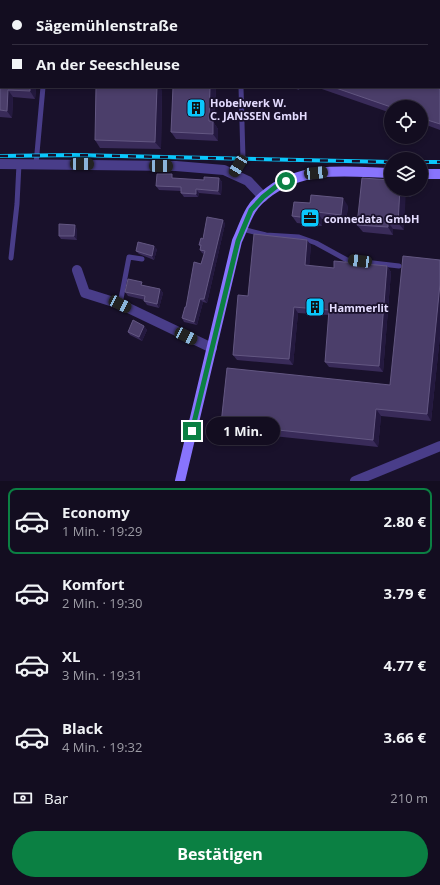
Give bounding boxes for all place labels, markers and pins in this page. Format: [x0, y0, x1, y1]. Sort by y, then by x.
place label: Hobelwerk W. C. JANSSEN GmbH [210, 95, 307, 123]
building icon: Hobelwerk W. C. JANSSEN GmbH [185, 97, 207, 119]
office icon: connedata GmbH [299, 207, 321, 229]
place label: connedata GmbH [324, 211, 419, 226]
building icon: Hammerlit [304, 296, 326, 318]
place label: Hammerlit [329, 300, 389, 315]

